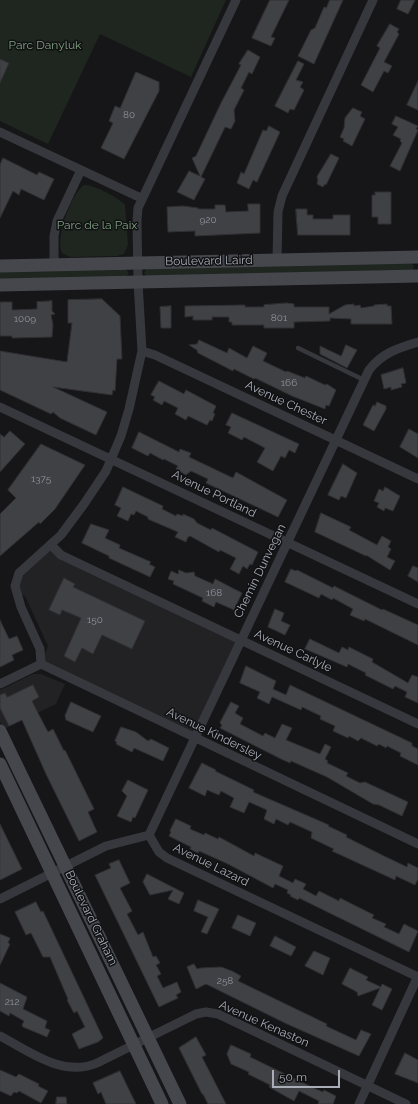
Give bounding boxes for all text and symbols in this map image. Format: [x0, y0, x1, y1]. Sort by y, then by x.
park label: Parc Danyluk [9, 38, 81, 52]
house number: 80 [123, 109, 135, 121]
house number: 920 [199, 214, 217, 226]
park label: Parc de la Paix [57, 218, 137, 232]
street label: Boulevard Laird [165, 253, 253, 269]
house number: 801 [271, 312, 287, 324]
house number: 1009 [14, 313, 36, 325]
house number: 166 [281, 377, 297, 389]
street label: Avenue Chester [243, 378, 329, 428]
street label: Avenue Portland [169, 467, 259, 521]
house number: 1375 [31, 473, 51, 485]
street label: Chemin Dunvegan [231, 522, 289, 620]
house number: 168 [206, 587, 222, 599]
house number: 150 [87, 614, 103, 626]
street label: Avenue Carlyle [252, 627, 334, 675]
street label: Avenue Kindersley [164, 705, 264, 763]
street label: Avenue Lazard [171, 840, 251, 890]
street label: Boulevard Graham [62, 868, 120, 968]
house number: 258 [217, 975, 233, 987]
house number: 212 [5, 996, 19, 1008]
street label: Avenue Kenaston [217, 998, 311, 1050]
scale bar [274, 1062, 342, 1088]
text: 50 m [279, 1070, 307, 1084]

